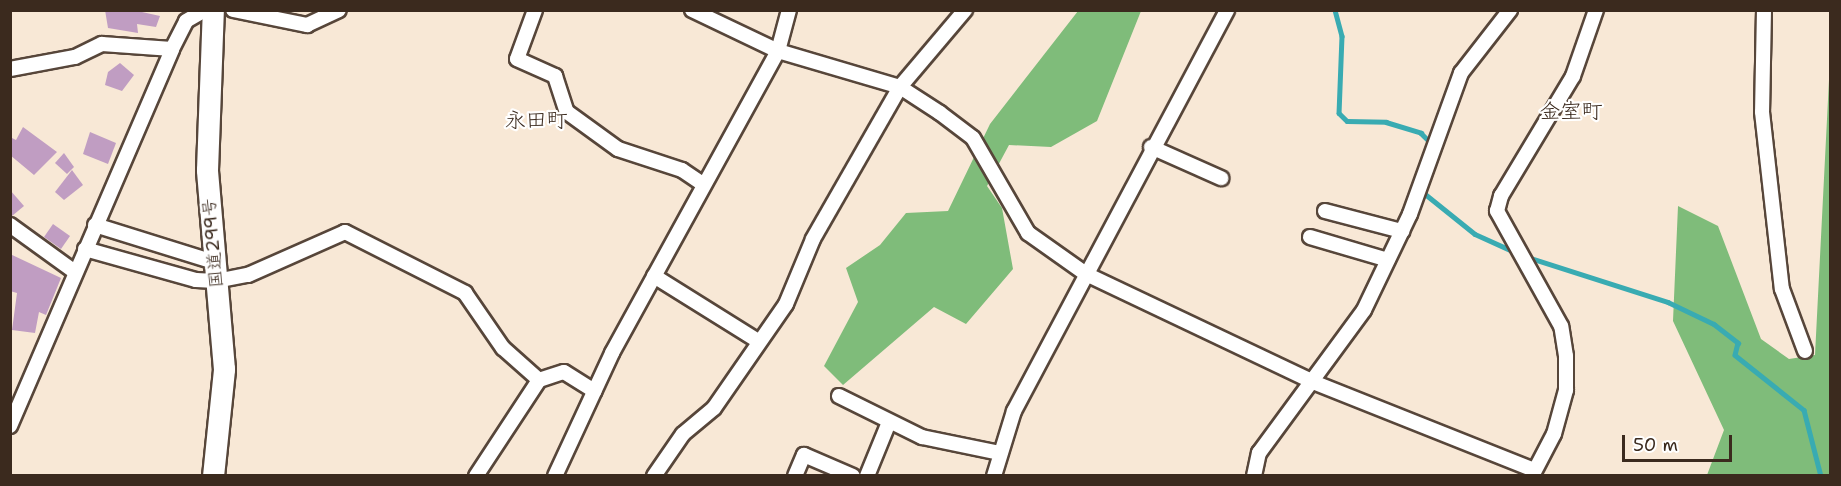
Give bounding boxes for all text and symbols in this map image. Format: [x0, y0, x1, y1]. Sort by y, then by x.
district label: 金室町 [1540, 98, 1602, 124]
district label: 永田町 [505, 107, 567, 133]
street label: 国道299号 [198, 197, 228, 289]
scale bar [1625, 423, 1734, 461]
text: 50 m [1633, 433, 1678, 457]

